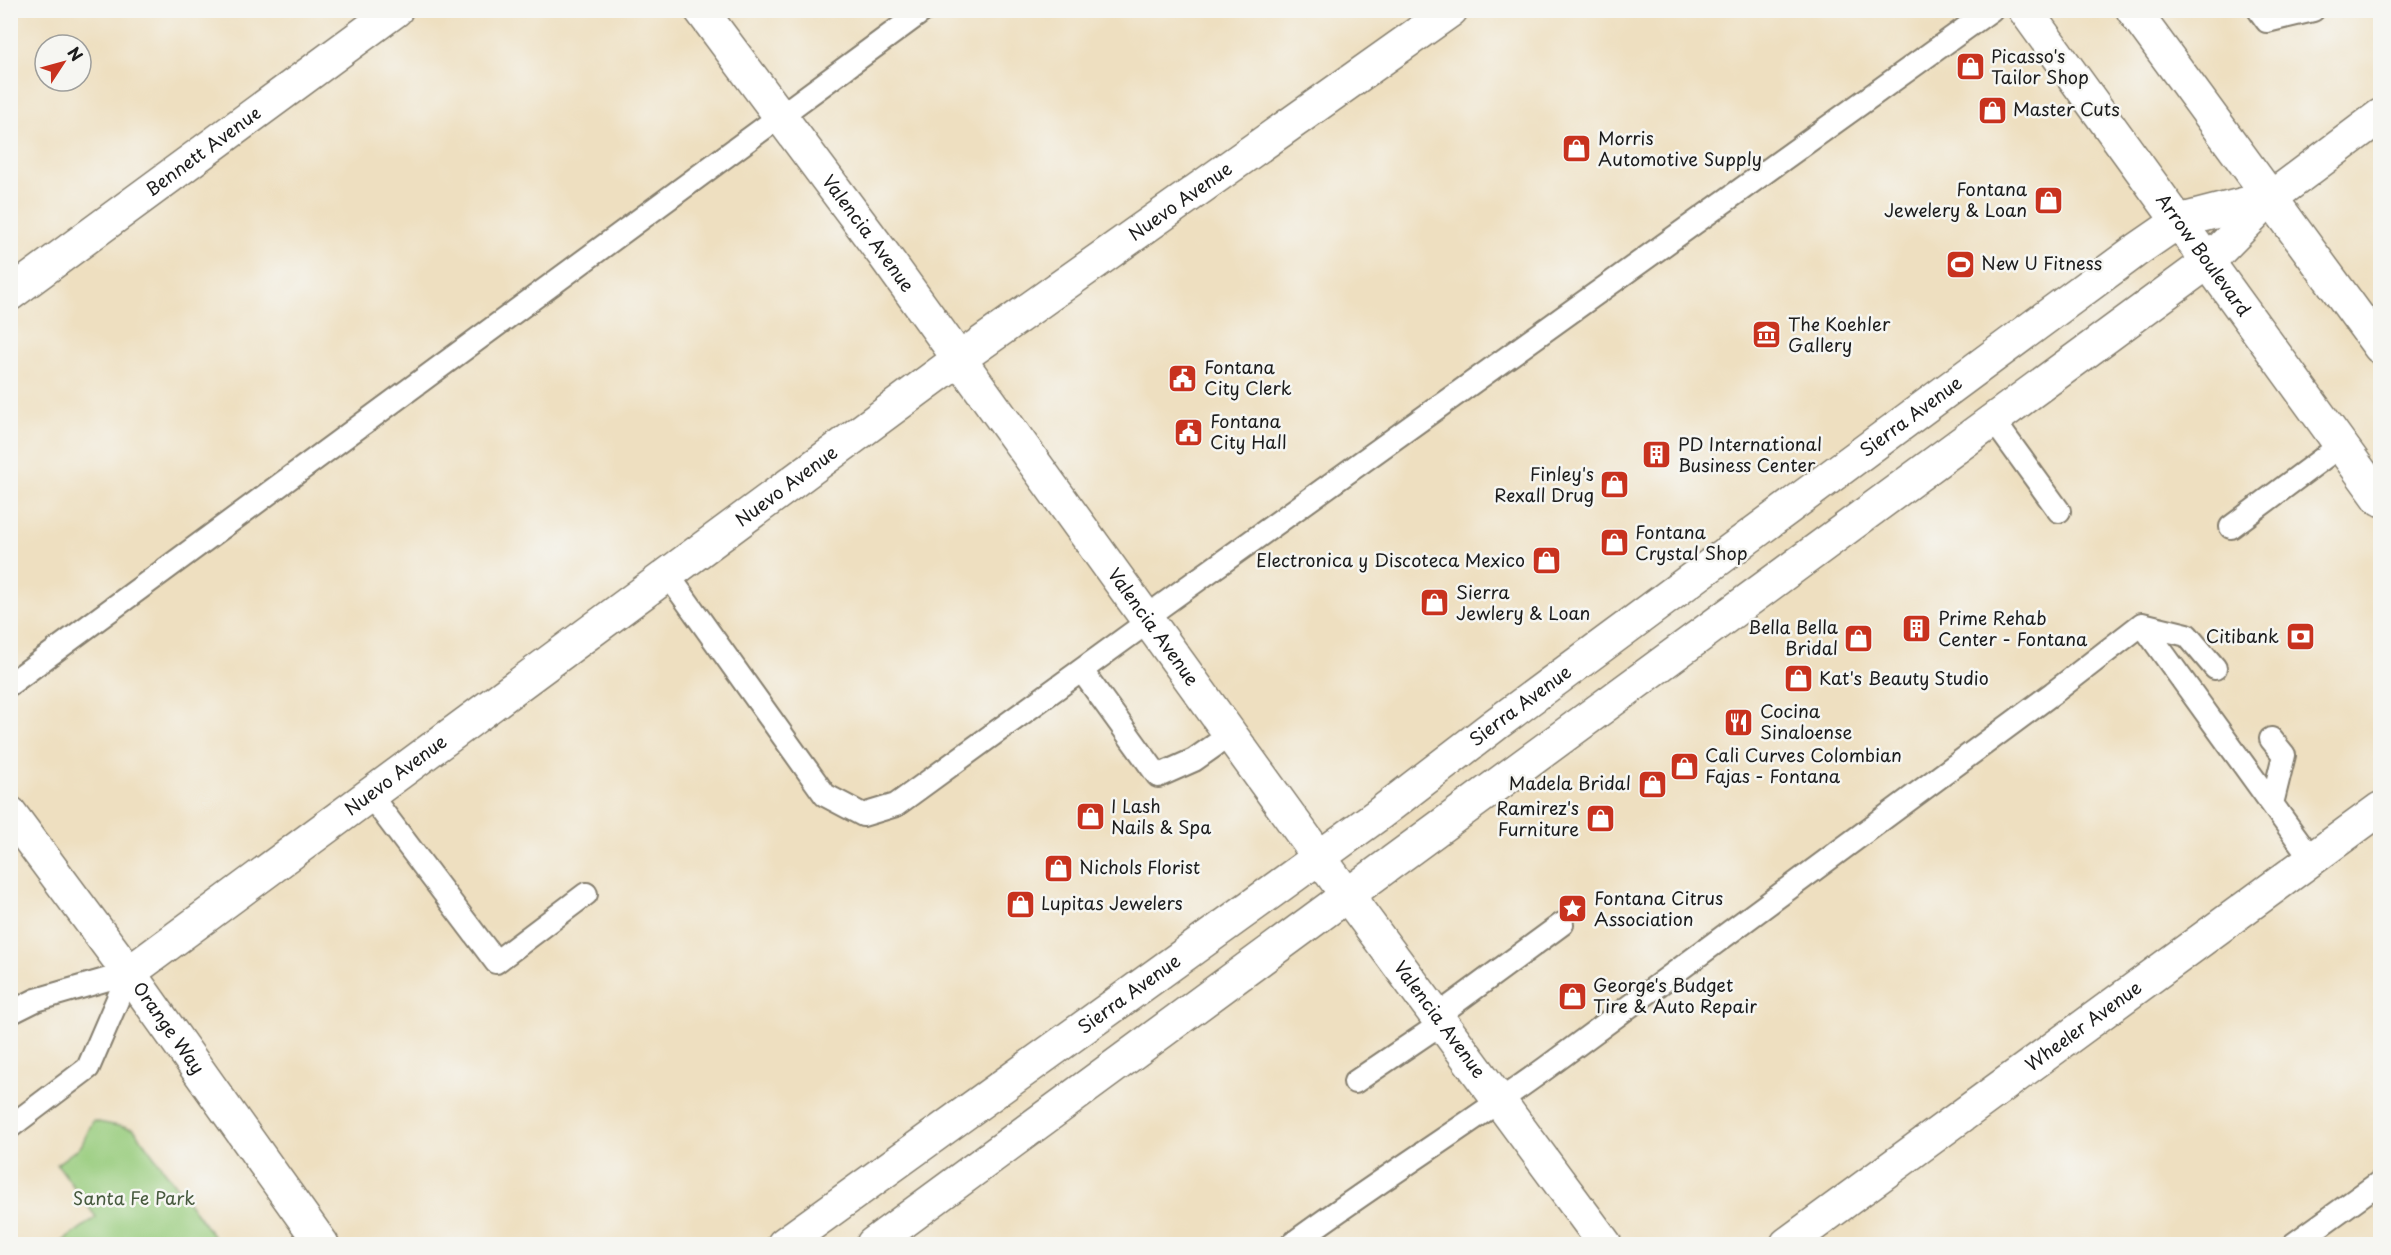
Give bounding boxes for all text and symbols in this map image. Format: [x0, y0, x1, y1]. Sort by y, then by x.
north arrow [33, 33, 93, 93]
text: N [63, 41, 89, 66]
place label: Picasso's Tailor Shop [1991, 42, 2089, 90]
shop icon: Picasso's Tailor Shop [1954, 51, 1986, 83]
shop icon: Master Cuts [1976, 94, 2008, 126]
place label: Master Cuts [2013, 95, 2120, 122]
street label: Bennett Avenue [139, 99, 266, 202]
place label: Morris Automotive Supply [1598, 124, 1762, 172]
shop icon: Morris Automotive Supply [1561, 133, 1593, 165]
street label: Nuevo Avenue [1122, 154, 1237, 247]
street label: Valencia Avenue [816, 168, 922, 297]
place label: Fontana Jewelery & Loan [1884, 175, 2028, 223]
shop icon: Fontana Jewelery & Loan [2032, 184, 2064, 216]
street label: Arrow Boulevard [2150, 187, 2258, 321]
sports icon: New U Fitness [1944, 248, 1976, 280]
place label: New U Fitness [1981, 249, 2102, 276]
place label: The Koehler Gallery [1788, 310, 1891, 358]
museum icon: The Koehler Gallery [1751, 319, 1783, 351]
place label: Fontana City Clerk [1204, 353, 1292, 401]
public building icon: Fontana City Clerk [1167, 362, 1199, 394]
street label: Sierra Avenue [1853, 369, 1967, 463]
place label: Fontana City Hall [1210, 407, 1287, 455]
public building icon: Fontana City Hall [1173, 416, 1205, 448]
place label: PD International Business Center [1678, 430, 1822, 478]
street label: Nuevo Avenue [729, 438, 843, 532]
building icon: PD International Business Center [1641, 439, 1673, 471]
place label: Finley's Rexall Drug [1494, 460, 1594, 508]
shop icon: Finley's Rexall Drug [1599, 469, 1631, 501]
place label: Fontana Crystal Shop [1635, 518, 1748, 566]
shop icon: Fontana Crystal Shop [1598, 527, 1630, 559]
shop icon: Electronica y Discoteca Mexico [1530, 545, 1562, 577]
place label: Electronica y Discoteca Mexico [1256, 546, 1525, 573]
street label: Valencia Avenue [1102, 562, 1206, 691]
place label: Sierra Jewlery & Loan [1456, 578, 1590, 626]
shop icon: Sierra Jewlery & Loan [1419, 587, 1451, 619]
place label: Prime Rehab Center - Fontana [1938, 604, 2088, 652]
place label: Bella Bella Bridal [1748, 613, 1839, 661]
building icon: Prime Rehab Center - Fontana [1901, 613, 1933, 645]
bank icon: Citibank [2284, 621, 2316, 653]
shop icon: Bella Bella Bridal [1843, 622, 1875, 654]
place label: Citibank [2206, 622, 2279, 649]
street label: Sierra Avenue [1463, 658, 1576, 752]
shop icon: Kat's Beauty Studio [1782, 663, 1814, 695]
place label: Kat's Beauty Studio [1819, 664, 1989, 691]
place label: Cocina Sinaloense [1760, 697, 1852, 745]
restaurant icon: Cocina Sinaloense [1723, 706, 1755, 738]
street label: Nuevo Avenue [338, 727, 452, 821]
place label: Cali Curves Colombian Fajas - Fontana [1705, 741, 1902, 789]
shop icon: Cali Curves Colombian Fajas - Fontana [1668, 750, 1700, 782]
shop icon: Madela Bridal [1636, 768, 1668, 800]
place label: Madela Bridal [1509, 769, 1631, 796]
place label: I Lash Nails & Spa [1111, 792, 1211, 840]
place label: Ramirez's Furniture [1496, 794, 1579, 842]
shop icon: I Lash Nails & Spa [1074, 801, 1106, 833]
shop icon: Ramirez's Furniture [1584, 803, 1616, 835]
shop icon: Nichols Florist [1042, 852, 1074, 884]
place label: Nichols Florist [1079, 853, 1200, 880]
place label: Fontana Citrus Association [1594, 884, 1723, 932]
shop icon: Lupitas Jewelers [1004, 888, 1036, 920]
place label: Lupitas Jewelers [1041, 889, 1183, 916]
place icon: Fontana Citrus Association [1557, 893, 1589, 925]
street label: Sierra Avenue [1071, 947, 1186, 1040]
street label: Valencia Avenue [1388, 955, 1493, 1083]
place label: George's Budget Tire & Auto Repair [1593, 971, 1757, 1019]
street label: Wheeler Avenue [2019, 973, 2147, 1077]
street label: Orange Way [127, 975, 212, 1079]
shop icon: George's Budget Tire & Auto Repair [1556, 980, 1588, 1012]
park label: Santa Fe Park [73, 1184, 195, 1211]

